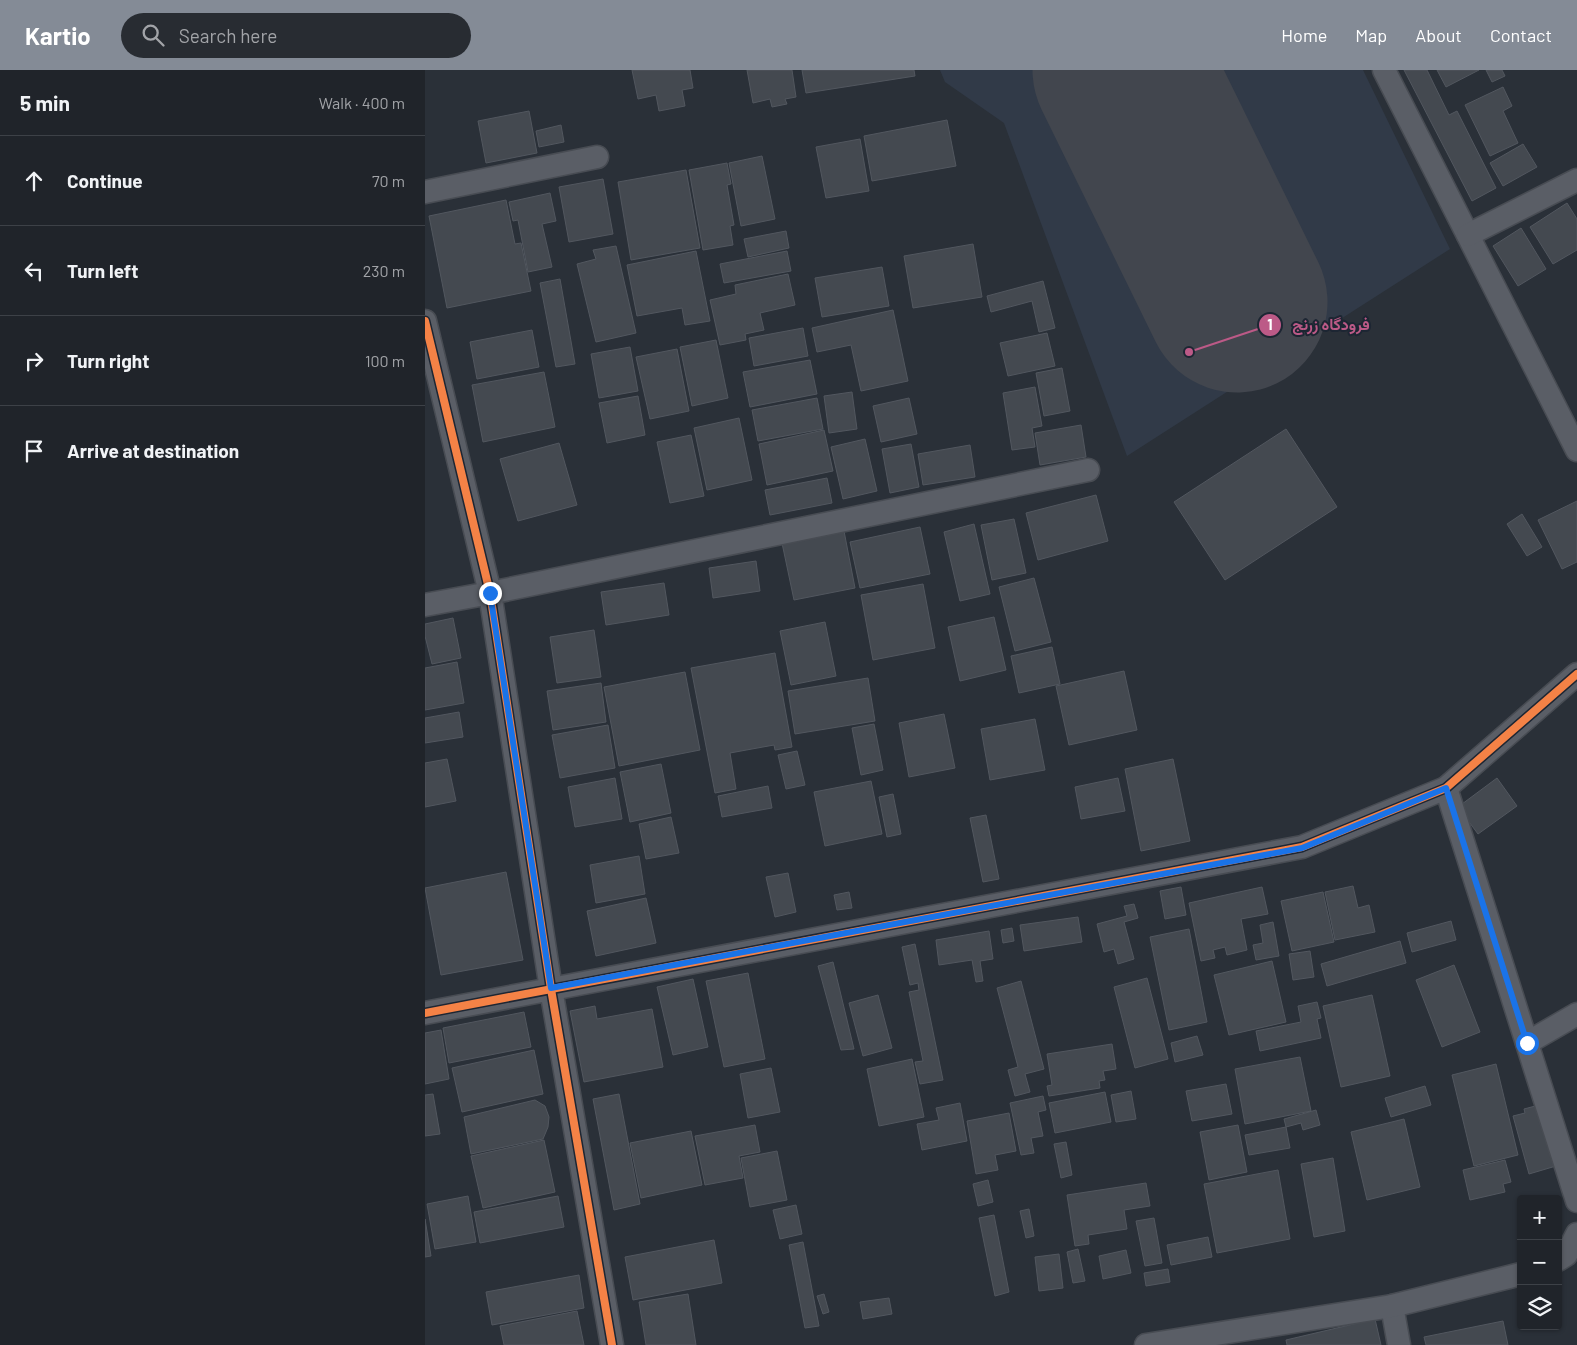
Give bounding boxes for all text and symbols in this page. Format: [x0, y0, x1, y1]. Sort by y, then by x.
search box [121, 13, 471, 58]
text: Kartio [25, 21, 91, 50]
icon: search [139, 21, 167, 49]
text: Search here [179, 24, 277, 47]
text: Home [1281, 24, 1327, 46]
text: Map [1355, 24, 1387, 46]
text: About [1415, 24, 1462, 46]
text: Contact [1490, 24, 1552, 46]
text: 5 min [20, 90, 70, 115]
text: Walk · 400 m [319, 93, 405, 112]
icon: ahead [20, 167, 48, 195]
text: Continue [67, 169, 143, 192]
text: 70 m [372, 171, 405, 190]
icon: left [20, 257, 48, 285]
text: Turn left [67, 259, 138, 282]
text: 230 m [363, 261, 405, 280]
callout: فرودگاه زرنج [1257, 309, 1380, 340]
text: فرودگاه زرنج [1292, 314, 1370, 336]
text: 1 [1267, 315, 1273, 333]
icon: right [20, 347, 48, 375]
text: Turn right [67, 349, 149, 372]
text: 100 m [365, 351, 405, 370]
icon: arrive [20, 437, 48, 465]
text: Arrive at destination [67, 439, 239, 462]
route end [479, 582, 502, 605]
route start [1516, 1032, 1539, 1055]
map controls [1517, 1195, 1562, 1330]
button: + [1517, 1195, 1562, 1240]
button: − [1517, 1240, 1562, 1285]
button: layers [1517, 1285, 1562, 1330]

